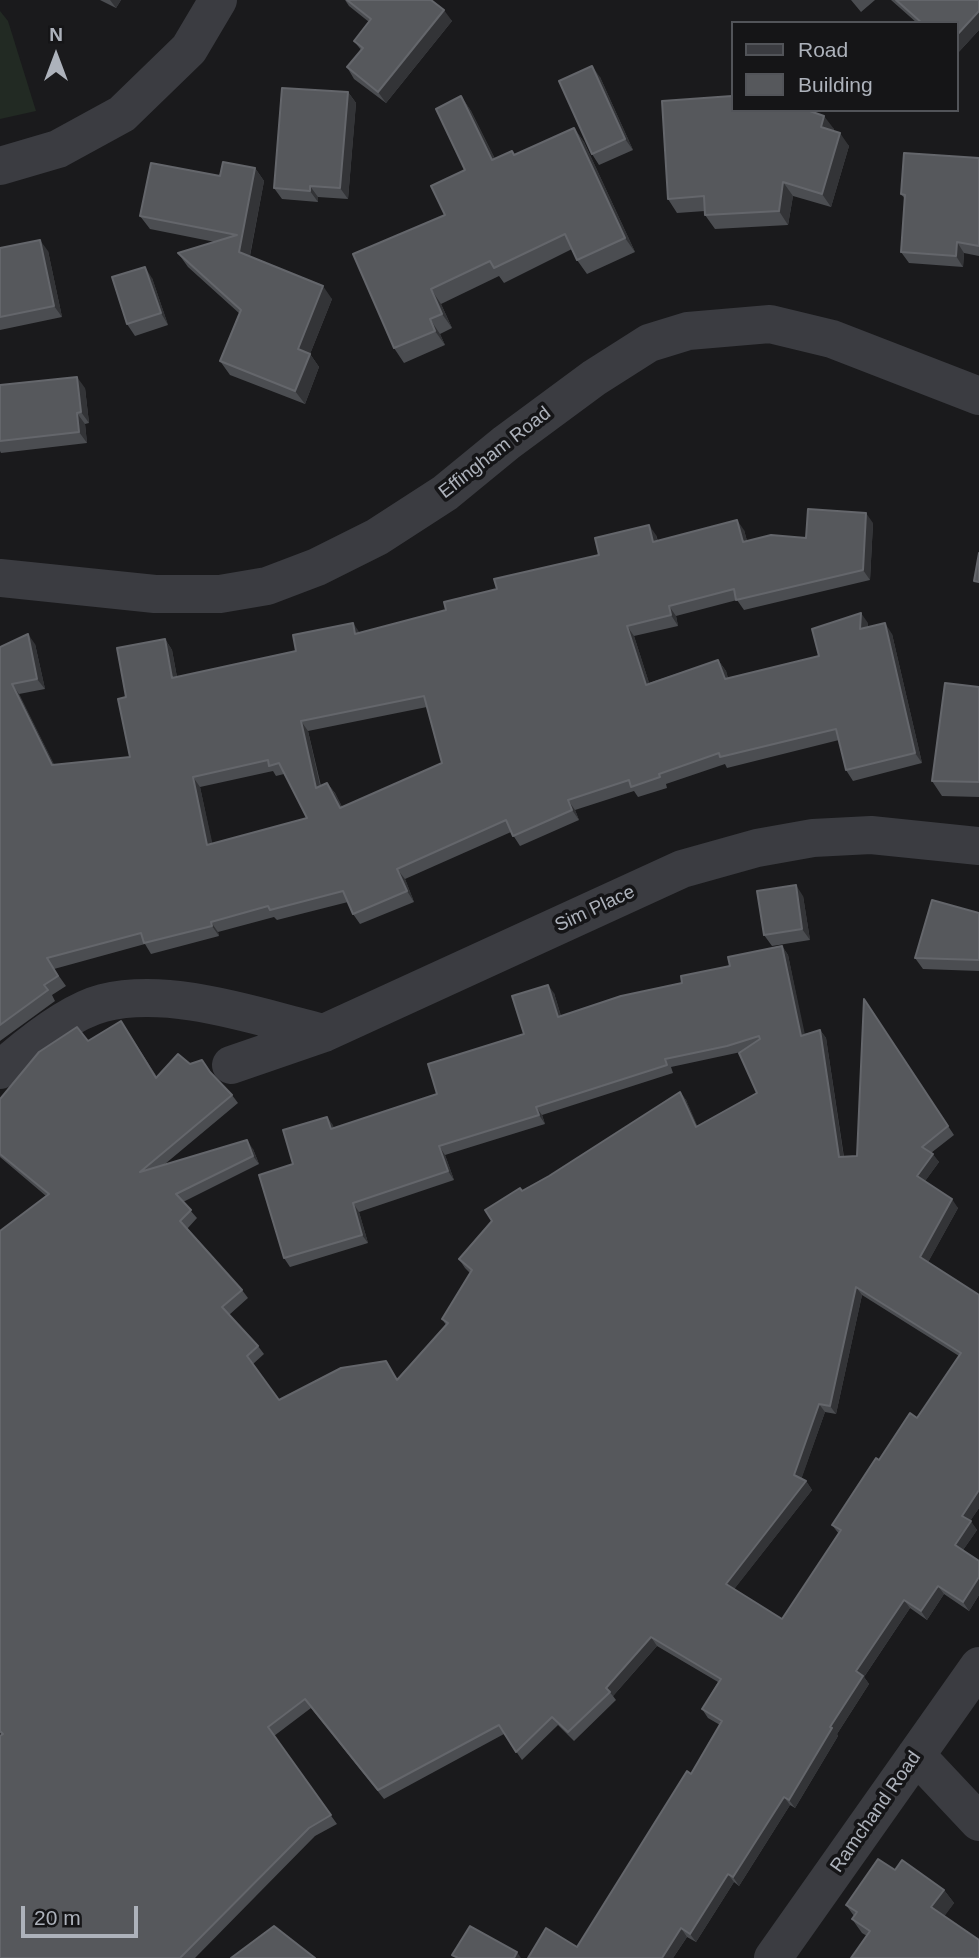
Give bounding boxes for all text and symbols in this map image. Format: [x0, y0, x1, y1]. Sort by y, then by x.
north arrow [21, 21, 91, 91]
legend [730, 21, 958, 112]
text: N [49, 24, 63, 45]
text: Road [798, 38, 848, 61]
text: Building [798, 73, 873, 96]
street label: Effingham Road [434, 402, 556, 504]
street label: Sim Place [551, 881, 639, 937]
street label: Ramchand Road [826, 1747, 926, 1877]
scale bar [24, 1892, 142, 1936]
text: 20 m [34, 1906, 81, 1929]

